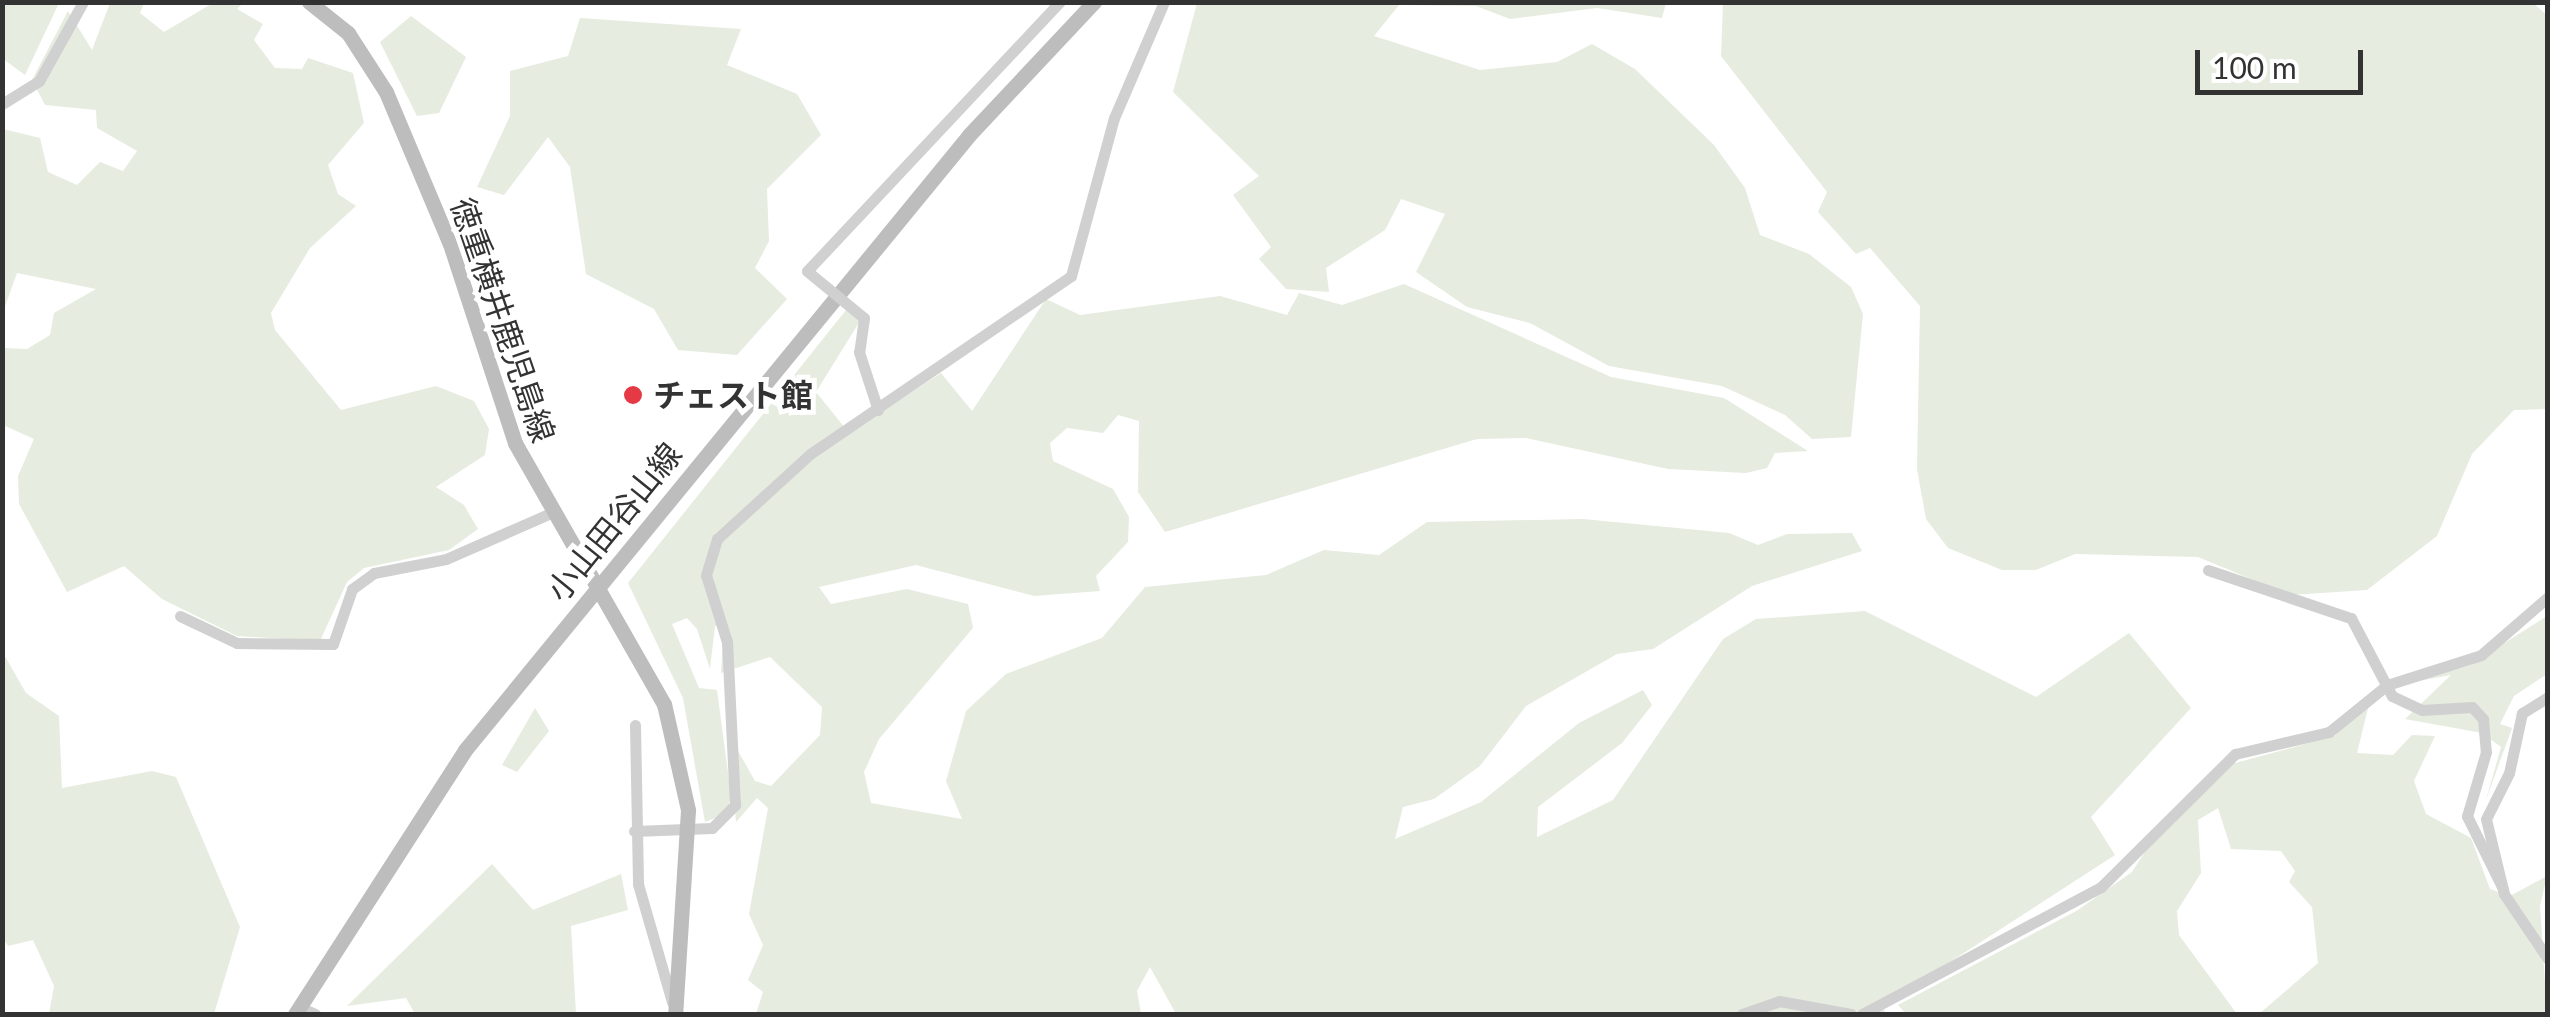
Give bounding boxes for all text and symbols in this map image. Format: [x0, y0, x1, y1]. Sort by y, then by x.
scale bar [2200, 30, 2368, 92]
text: 100 m [2212, 49, 2297, 85]
street label: 徳重横井鹿児島線 [443, 193, 563, 447]
place label: チェスト館 [653, 376, 813, 414]
marker: チェスト館 [622, 384, 644, 406]
street label: 小山田谷山線 [539, 435, 689, 609]

